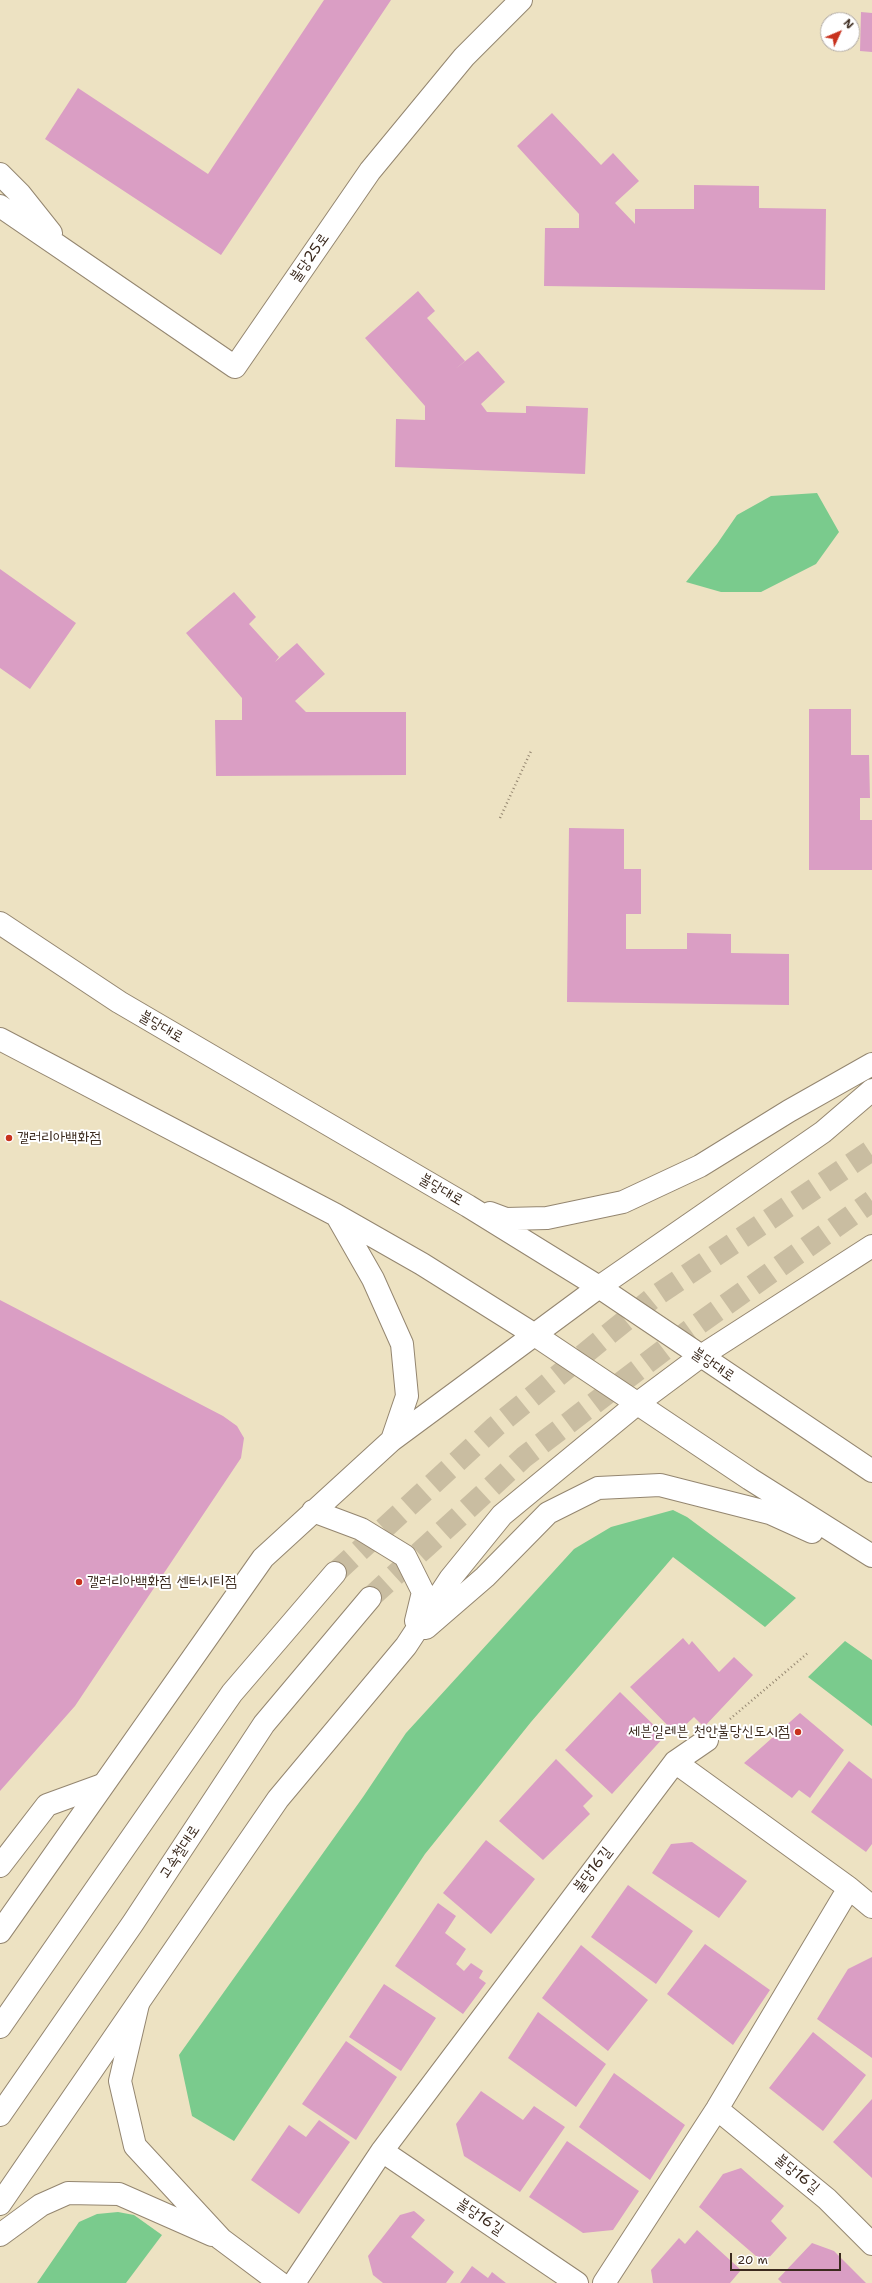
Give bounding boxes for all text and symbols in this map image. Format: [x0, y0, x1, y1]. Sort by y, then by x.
north arrow [820, 12, 860, 52]
text: N [840, 16, 857, 32]
street label: 불당25로 [287, 230, 333, 286]
street label: 불당대로 [136, 1007, 186, 1047]
place label: 갤러리아백화점 [17, 1129, 101, 1147]
marker: 갤러리아백화점 [4, 1133, 14, 1143]
street label: 불당대로 [416, 1170, 466, 1210]
street label: 불당대로 [688, 1344, 738, 1386]
place label: 갤러리아백화점 센터시티점 [87, 1573, 237, 1591]
marker: 갤러리아백화점 센터시티점 [74, 1577, 84, 1587]
place label: 세븐일레븐 천안불당신도시점 [628, 1723, 790, 1741]
marker: 세븐일레븐 천안불당신도시점 [793, 1727, 803, 1737]
street label: 고속철대로 [156, 1822, 204, 1882]
street label: 불당16길 [570, 1844, 616, 1896]
street label: 불당16길 [771, 2150, 823, 2198]
street label: 불당16길 [453, 2195, 507, 2239]
scale bar [732, 2245, 843, 2271]
text: 20 m [737, 2252, 768, 2268]

